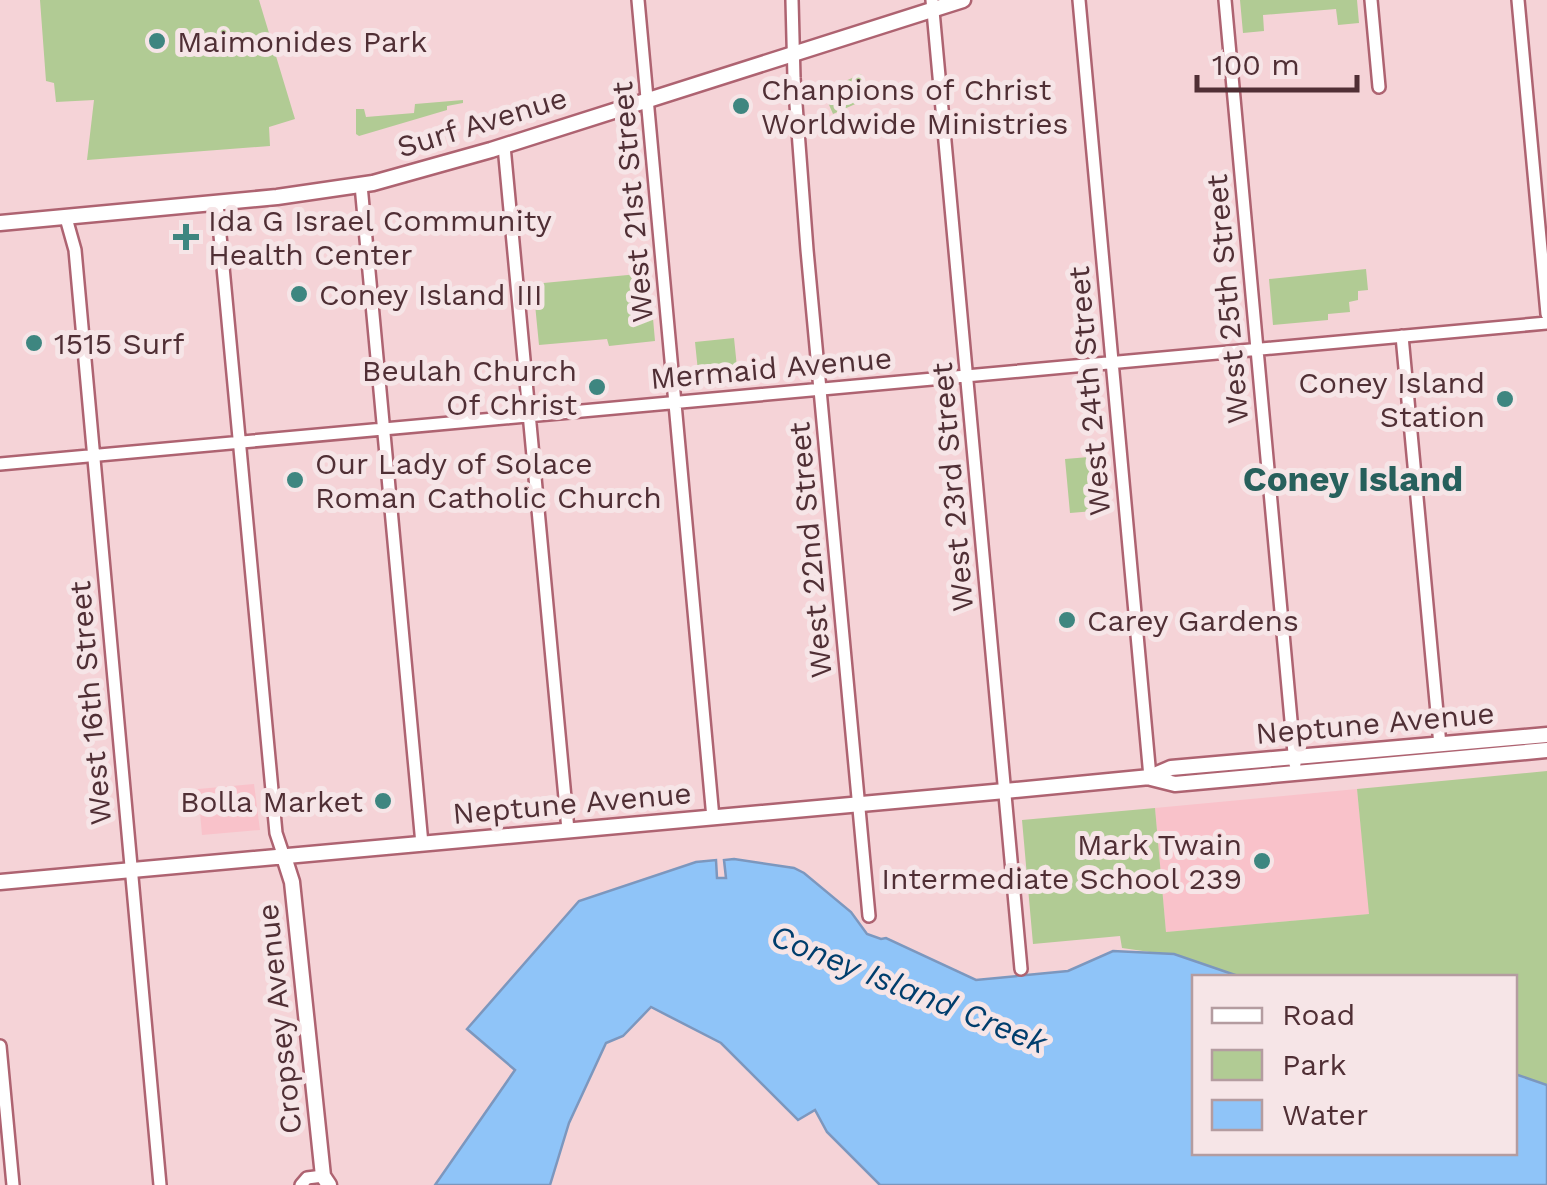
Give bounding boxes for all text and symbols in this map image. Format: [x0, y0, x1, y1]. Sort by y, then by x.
place label: Maimonides Park [177, 24, 427, 59]
marker: Maimonides Park [146, 30, 168, 52]
scale bar [1197, 30, 1357, 92]
text: 100 m [1212, 47, 1300, 82]
place label: Chanpions of Christ Worldwide Ministries [761, 72, 1068, 141]
street label: Surf Avenue [393, 80, 571, 164]
street label: West 21st Street [604, 80, 660, 324]
marker: Chanpions of Christ Worldwide Ministries [730, 95, 752, 117]
street label: West 25th Street [1199, 172, 1255, 425]
place label: Ida G Israel Community Health Center [208, 203, 552, 272]
marker: Ida G Israel Community Health Center [173, 224, 199, 250]
street label: West 24th Street [1061, 264, 1117, 517]
place label: Coney Island III [319, 277, 543, 312]
marker: Coney Island III [288, 283, 310, 305]
place label: 1515 Surf [54, 326, 184, 361]
marker: 1515 Surf [23, 332, 45, 354]
street label: Mermaid Avenue [649, 340, 893, 396]
place label: Beulah Church Of Christ [362, 353, 577, 422]
street label: West 23rd Street [924, 361, 980, 613]
place label: Coney Island Station [1298, 365, 1485, 434]
marker: Beulah Church Of Christ [586, 376, 608, 398]
marker: Coney Island Station [1494, 388, 1516, 410]
street label: West 22nd Street [781, 420, 839, 679]
place label: Our Lady of Solace Roman Catholic Church [315, 446, 662, 515]
district label: Coney Island [1243, 458, 1463, 500]
marker: Our Lady of Solace Roman Catholic Church [284, 469, 306, 491]
street label: West 16th Street [62, 579, 118, 826]
place label: Carey Gardens [1087, 603, 1299, 638]
marker: Carey Gardens [1056, 609, 1078, 631]
street label: Neptune Avenue [1254, 695, 1496, 751]
street label: Neptune Avenue [451, 775, 693, 831]
place label: Bolla Market [180, 784, 363, 819]
marker: Bolla Market [372, 790, 394, 812]
place label: Mark Twain Intermediate School 239 [881, 827, 1242, 896]
marker: Mark Twain Intermediate School 239 [1251, 850, 1273, 872]
street label: Cropsey Avenue [250, 902, 308, 1136]
water label: Coney Island Creek [765, 916, 1054, 1062]
legend [1192, 975, 1517, 1155]
text: Road [1282, 997, 1355, 1032]
text: Park [1282, 1047, 1347, 1082]
text: Water [1282, 1097, 1368, 1132]

